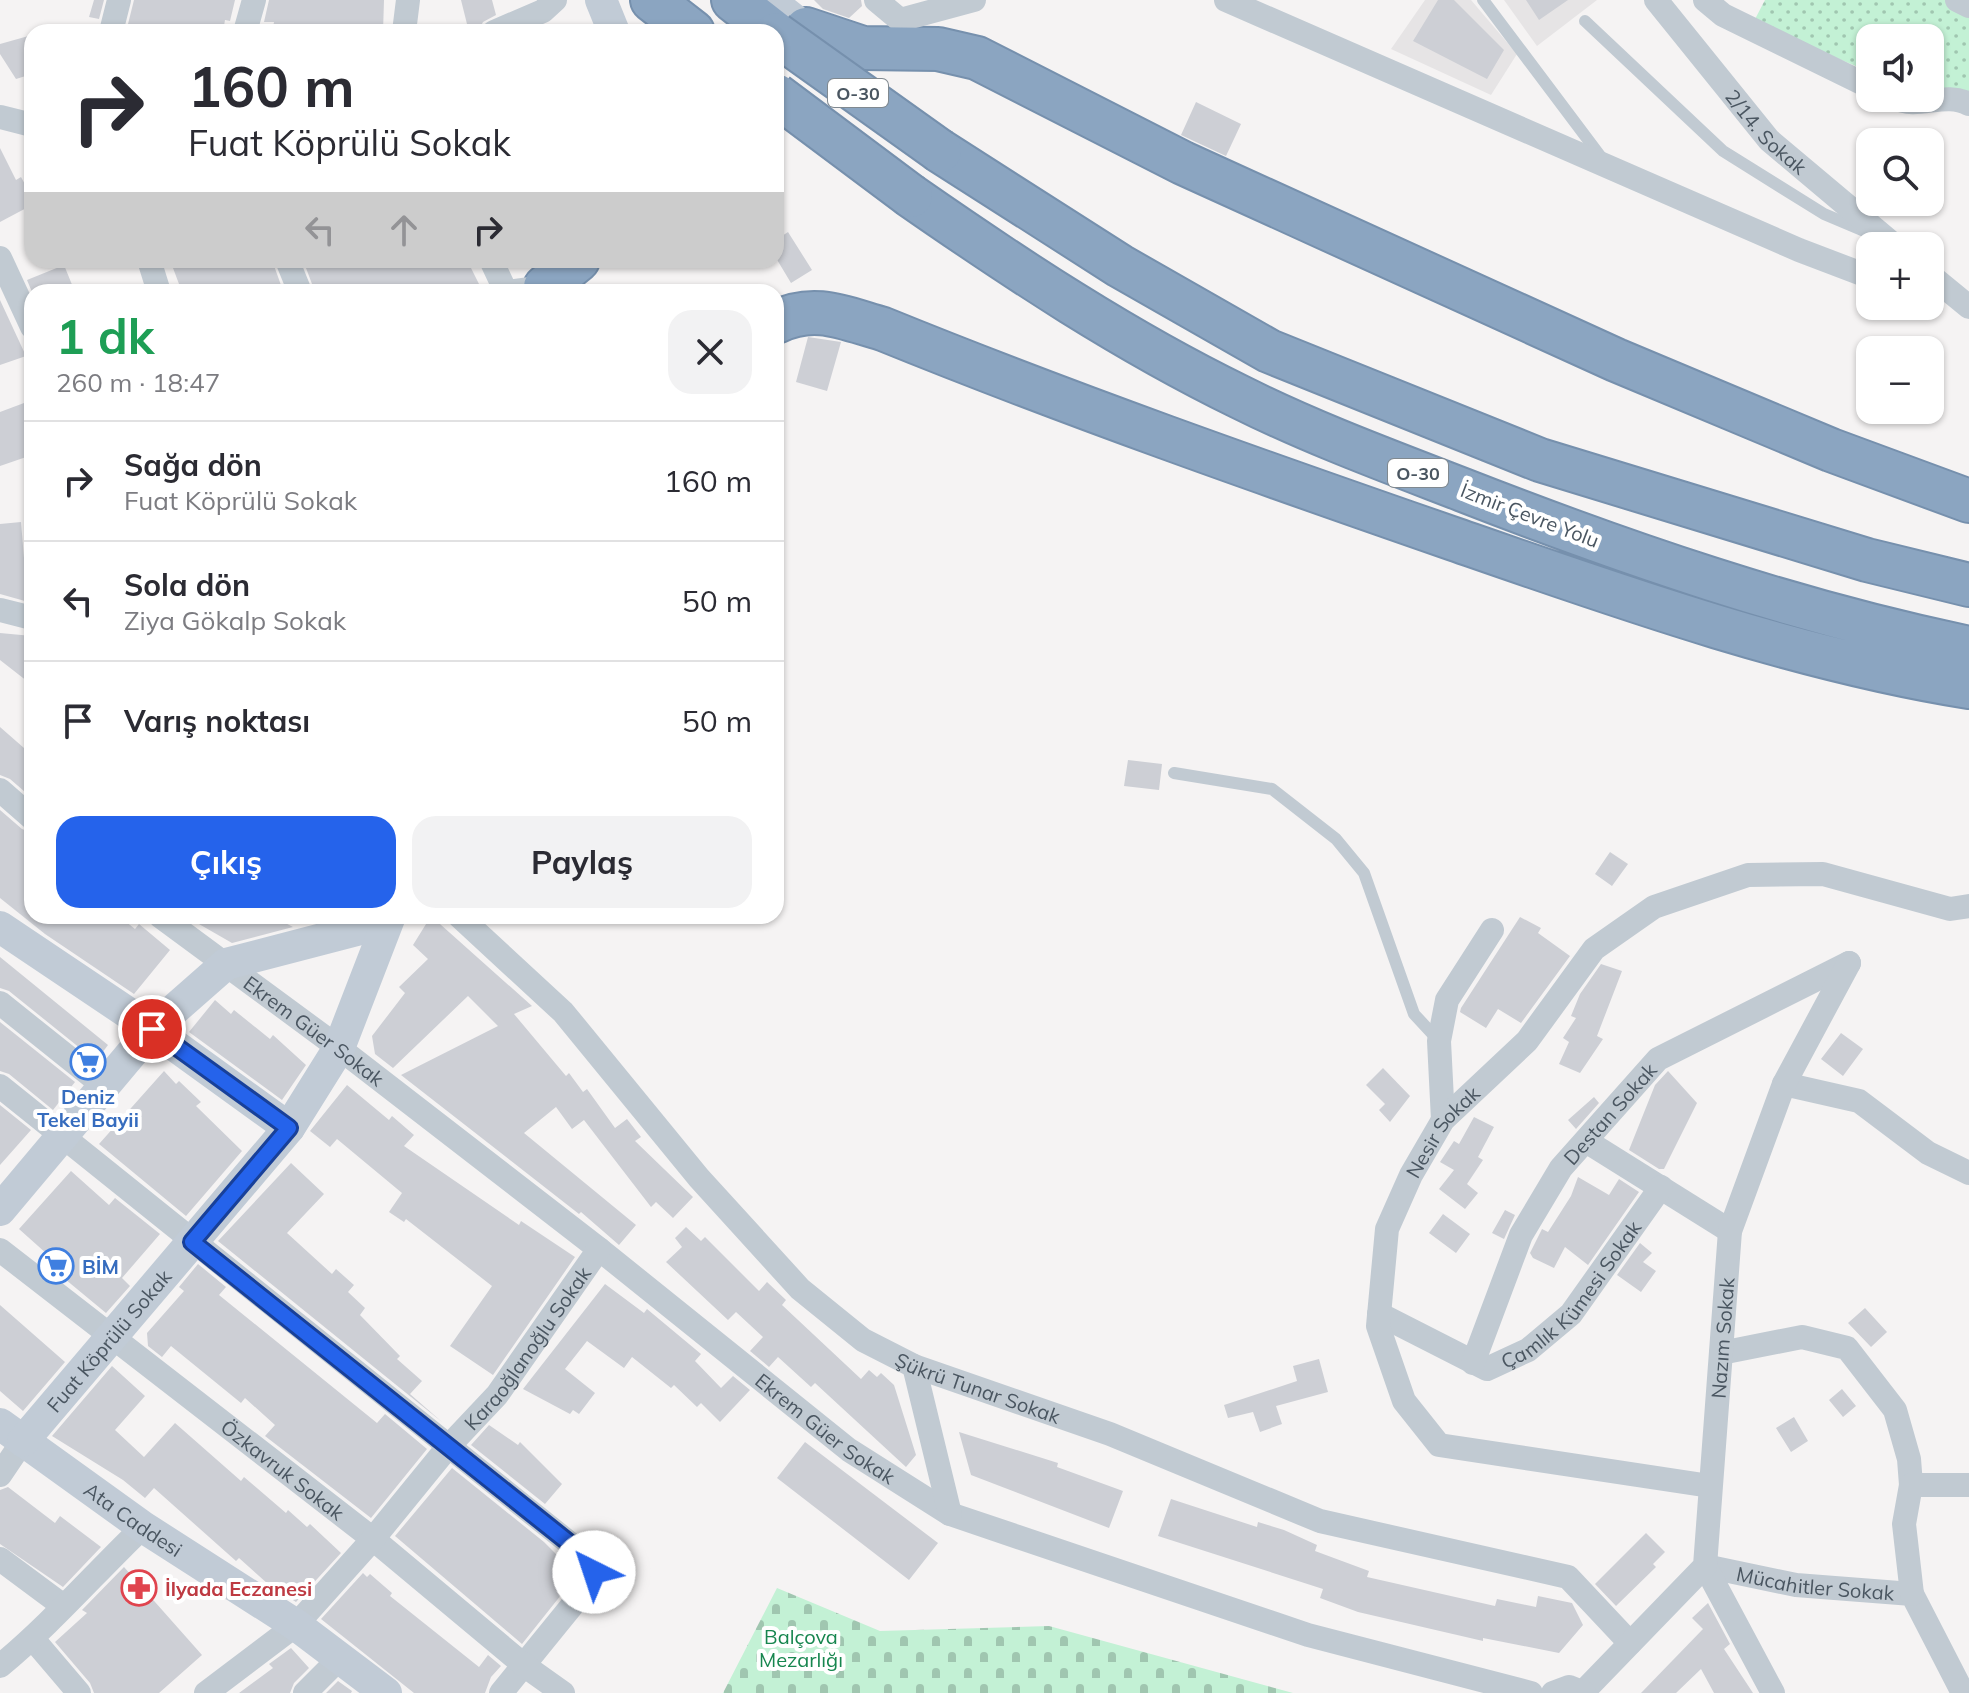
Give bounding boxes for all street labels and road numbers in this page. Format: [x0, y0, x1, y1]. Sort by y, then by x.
road number: O-30 [828, 79, 888, 107]
street label: 2/14. Sokak [1720, 84, 1813, 180]
road number: O-30 [1388, 459, 1448, 487]
street label: İzmir Çevre Yolu [1457, 477, 1603, 553]
street label: Ekrem Güer Sokak [239, 970, 390, 1091]
street label: Destan Sokak [1558, 1057, 1662, 1169]
street label: Nesir Sokak [1400, 1080, 1485, 1182]
street label: Çamlık Kümesi Sokak [1497, 1215, 1646, 1373]
street label: Karaoğlanoğlu Sokak [458, 1261, 596, 1435]
street label: Fuat Köprülü Sokak [41, 1263, 177, 1417]
street label: Nazım Sokak [1705, 1276, 1739, 1399]
street label: Şükrü Tunar Sokak [891, 1346, 1064, 1429]
street label: Ekrem Güer Sokak [751, 1367, 901, 1489]
street label: Özkavruk Sokak [216, 1414, 350, 1525]
street label: Ata Caddesi [80, 1477, 187, 1562]
street label: Mücahitler Sokak [1734, 1560, 1896, 1605]

